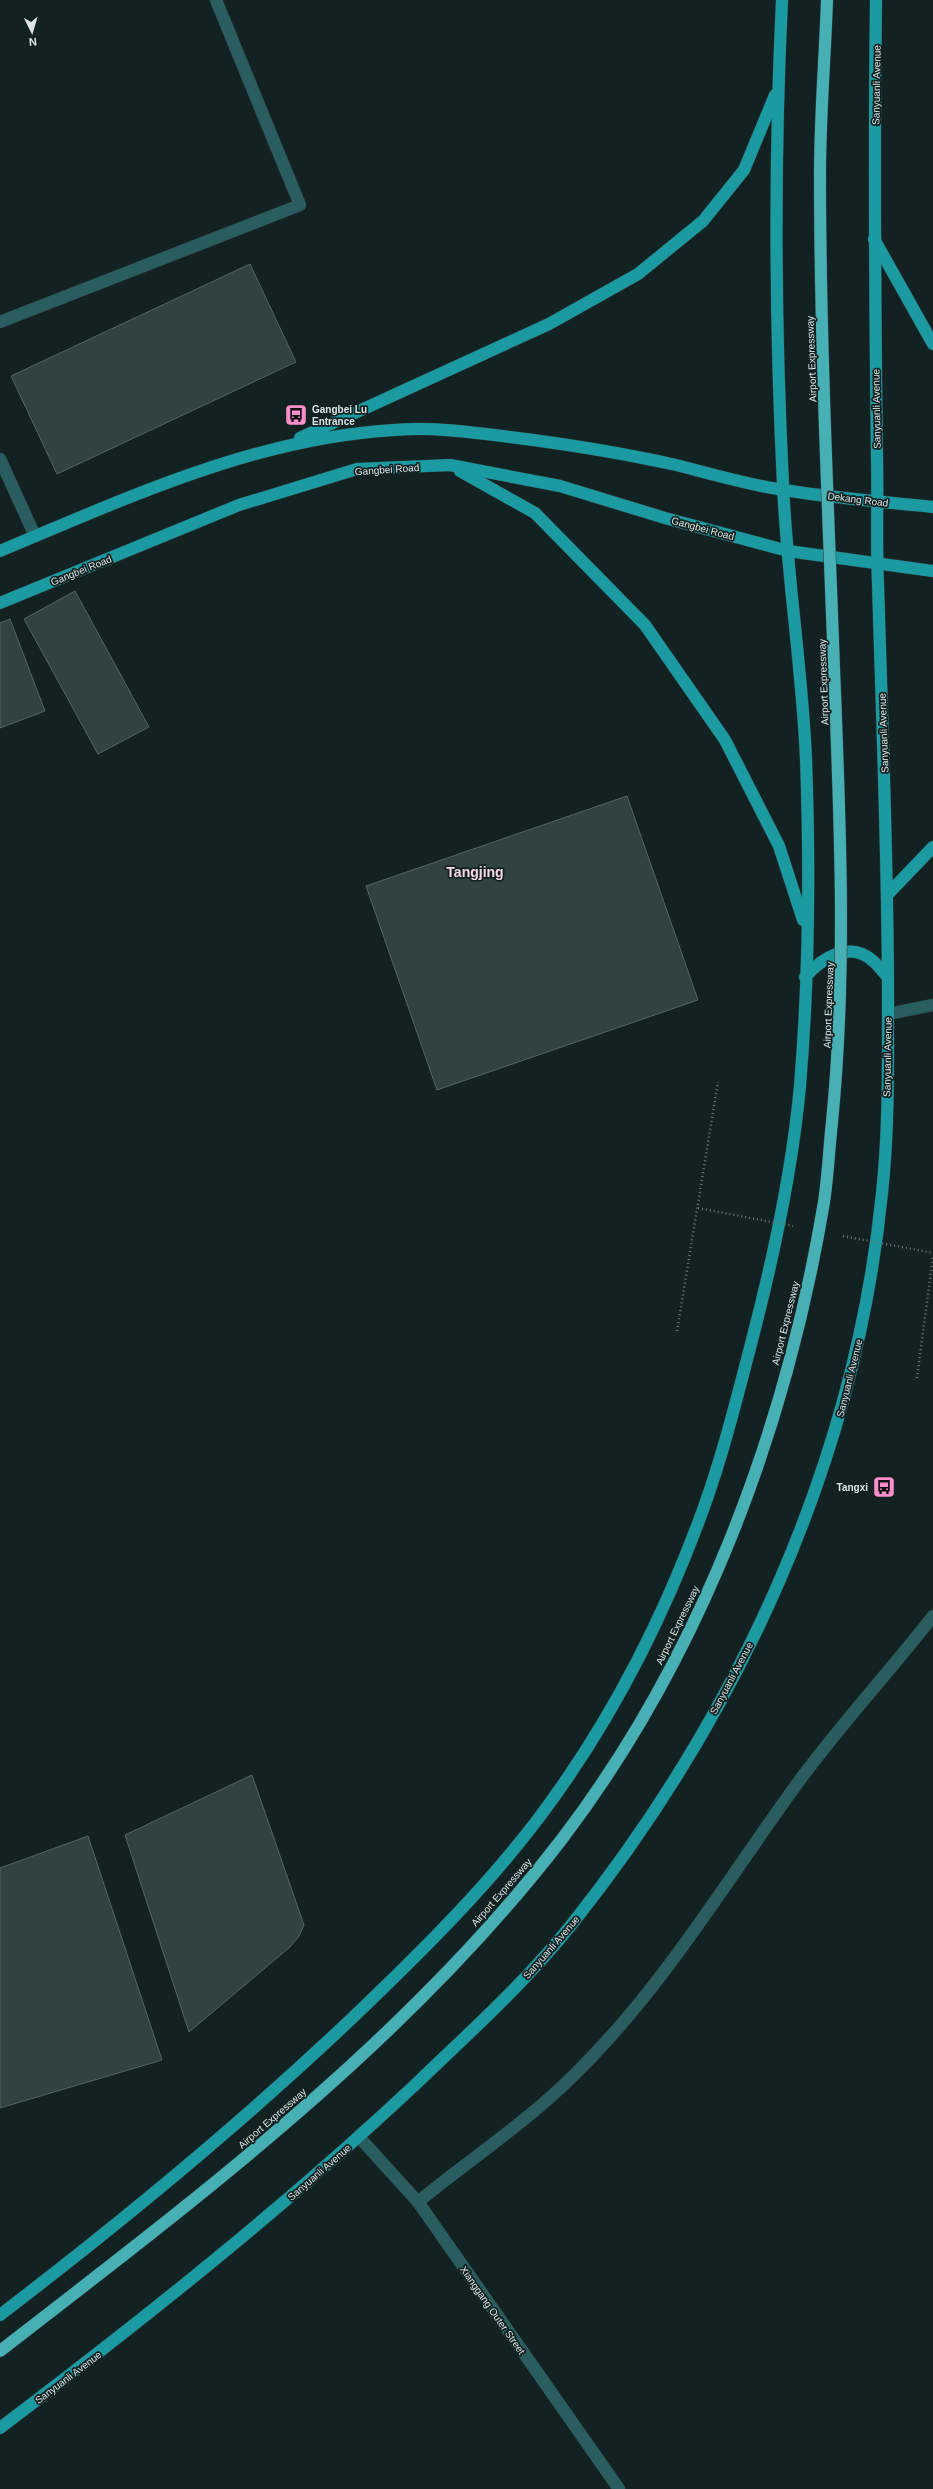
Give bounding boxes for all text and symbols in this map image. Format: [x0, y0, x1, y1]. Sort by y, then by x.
north arrow [12, 12, 52, 52]
text: N [28, 36, 37, 48]
street label: Sanyuanli Avenue [870, 45, 883, 125]
street label: Airport Expressway [804, 316, 818, 402]
street label: Sanyuanli Avenue [870, 369, 883, 449]
bus stop icon: Gangbei Lu Entrance [283, 402, 309, 428]
place label: Gangbei Lu Entrance [312, 404, 367, 427]
street label: Gangbei Road [354, 462, 420, 477]
street label: Dekang Road [827, 490, 889, 509]
street label: Gangbei Road [670, 515, 735, 542]
street label: Gangbei Road [49, 553, 113, 588]
street label: Airport Expressway [816, 639, 830, 725]
street label: Sanyuanli Avenue [877, 692, 890, 773]
district label: Tangjing [446, 864, 504, 880]
street label: Airport Expressway [821, 962, 835, 1048]
street label: Sanyuanli Avenue [881, 1017, 894, 1097]
street label: Airport Expressway [770, 1280, 801, 1366]
street label: Sanyuanli Avenue [834, 1338, 865, 1418]
bus stop icon: Tangxi [871, 1474, 897, 1500]
place label: Tangxi [837, 1482, 868, 1493]
street label: Airport Expressway [654, 1584, 701, 1666]
street label: Sanyuanli Avenue [708, 1640, 755, 1716]
street label: Airport Expressway [469, 1856, 534, 1928]
street label: Sanyuanli Avenue [521, 1913, 582, 1981]
street label: Airport Expressway [236, 2086, 308, 2151]
street label: Sanyuanli Avenue [286, 2142, 353, 2203]
street label: Xianggang Outer Street [458, 2264, 527, 2357]
street label: Sanyuanli Avenue [33, 2349, 104, 2406]

